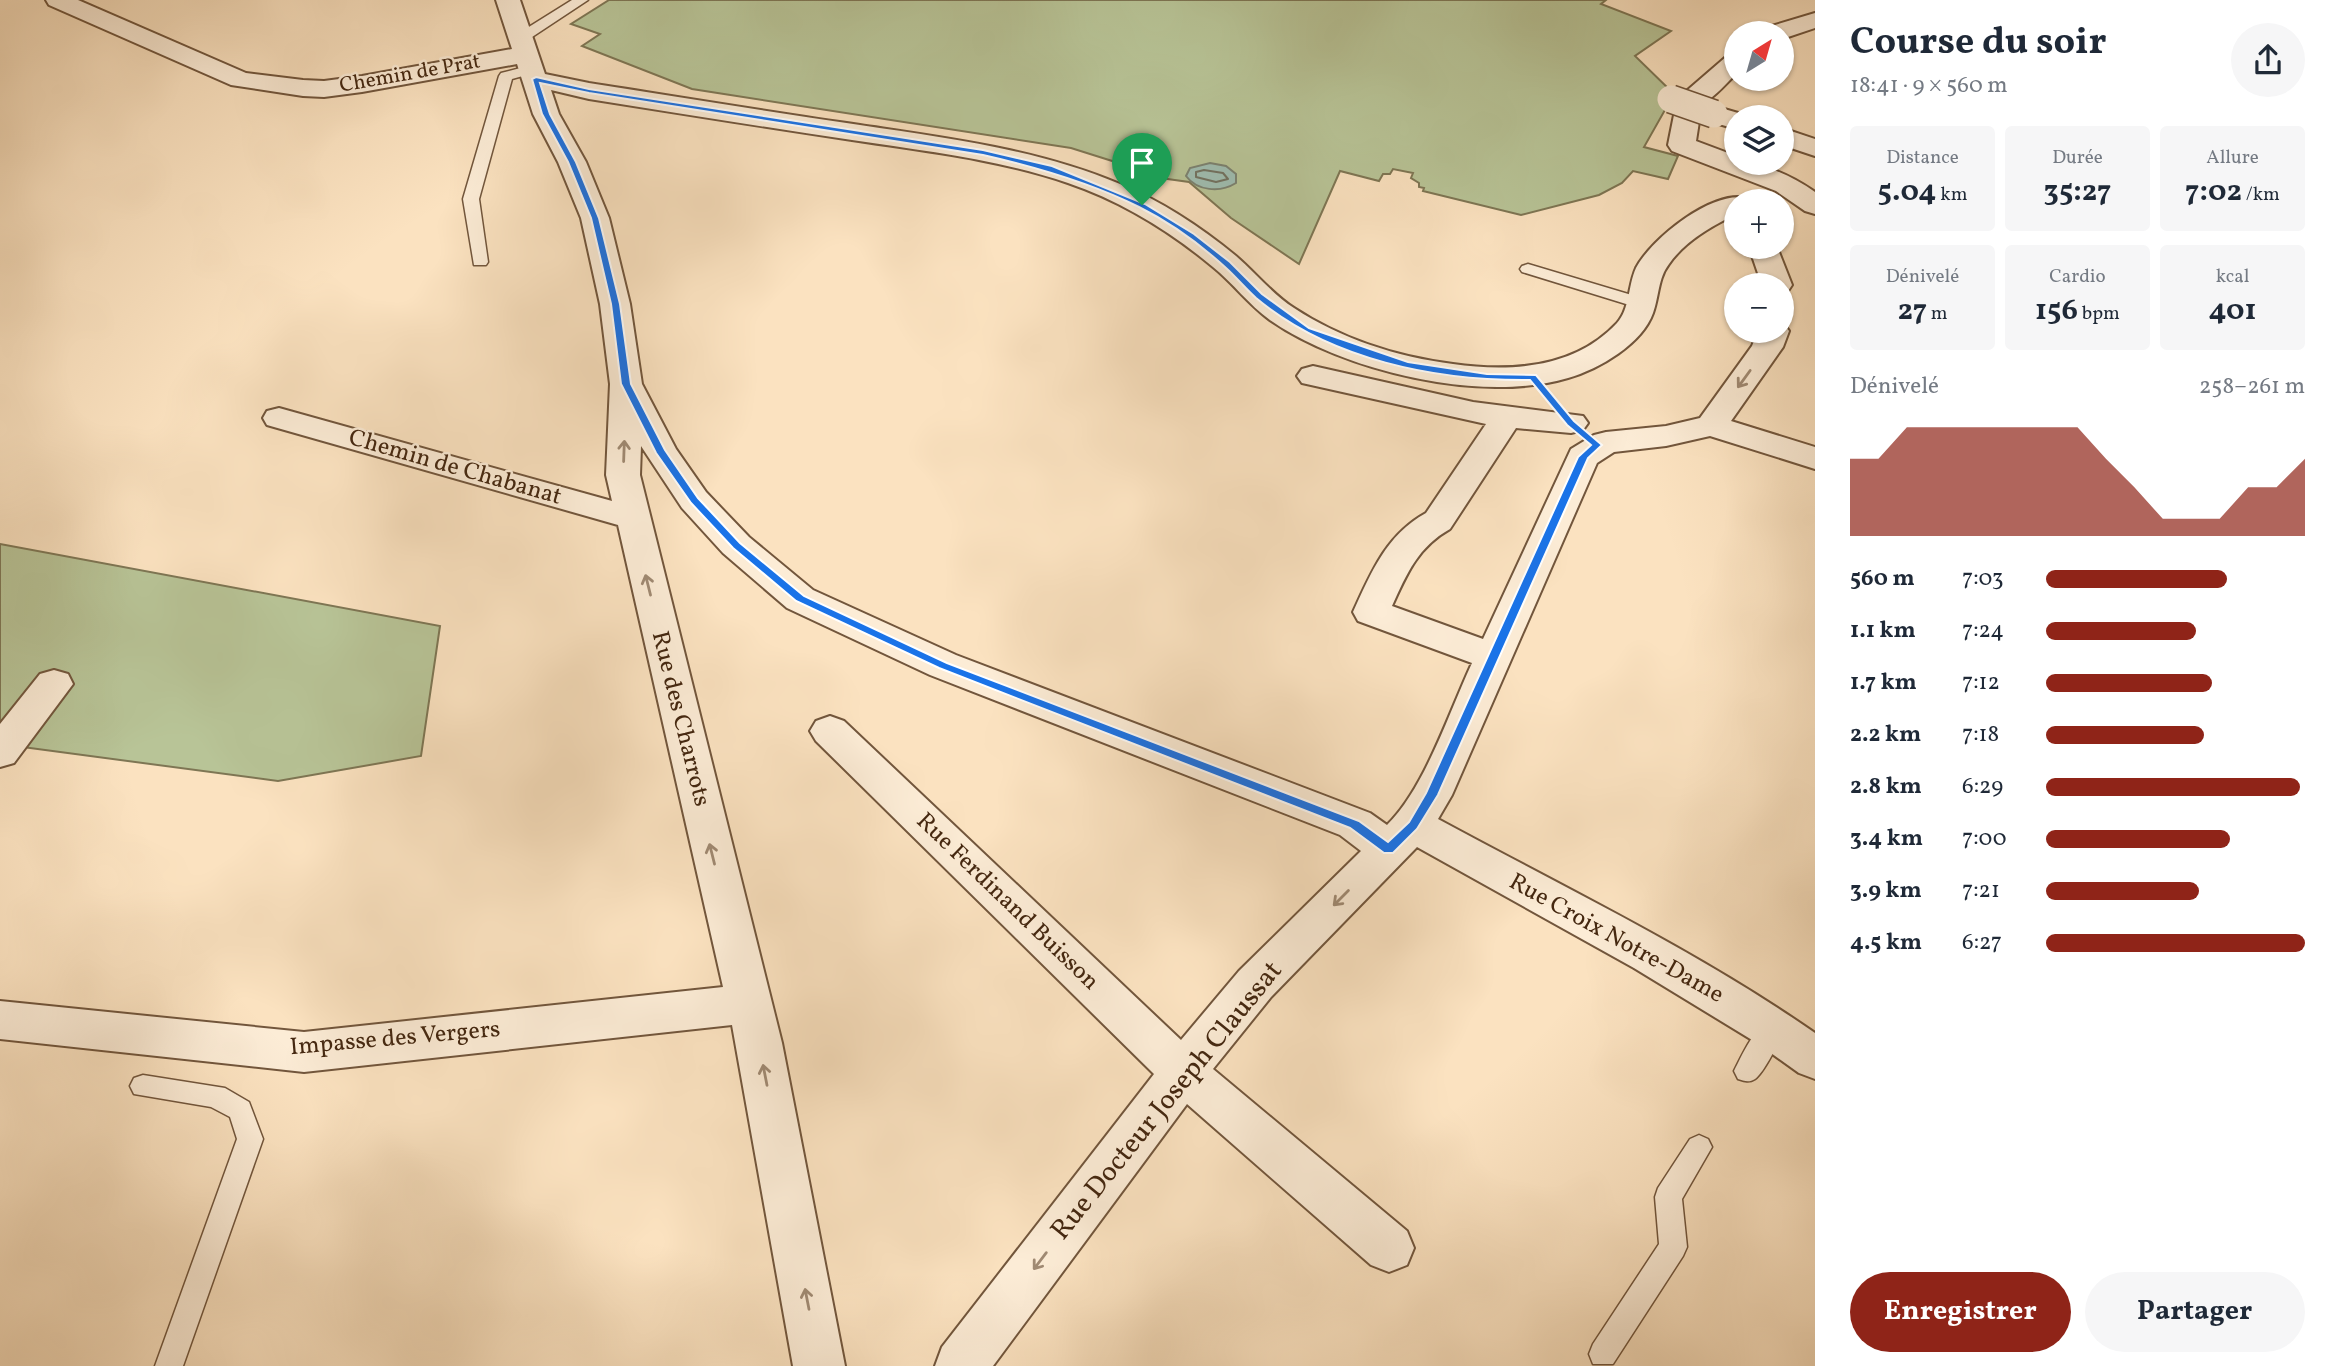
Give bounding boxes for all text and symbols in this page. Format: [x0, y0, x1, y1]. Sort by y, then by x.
text: Course du soir [1850, 17, 2106, 70]
north arrow [1724, 21, 1794, 91]
map controls [1724, 21, 1794, 343]
button: share [2231, 23, 2305, 97]
street label: Chemin de Prat [337, 47, 483, 101]
text: 18:41 · 9 × 560 m [1850, 70, 2008, 102]
button: layers [1724, 105, 1794, 175]
pin [1112, 133, 1172, 205]
icon: arrive [1123, 144, 1161, 182]
text: Distance [1886, 145, 1959, 171]
text: Durée [2052, 145, 2103, 171]
text: Allure [2206, 145, 2259, 171]
text: 5.04 [1877, 171, 1937, 213]
text: 35:27 [2044, 171, 2111, 213]
text: 7:02 [2185, 171, 2242, 213]
text: km [1937, 182, 1968, 208]
text: /km [2242, 182, 2280, 208]
button: + [1724, 189, 1794, 259]
text: Dénivelé [1886, 264, 1959, 290]
text: Cardio [2049, 264, 2106, 290]
text: kcal [2216, 264, 2249, 290]
button: − [1724, 273, 1794, 343]
text: 27 [1897, 290, 1927, 332]
text: 156 [2035, 290, 2078, 332]
text: 401 [2208, 290, 2257, 332]
text: m [1927, 301, 1948, 327]
text: bpm [2078, 301, 2120, 327]
one-way arrow [1737, 369, 1751, 388]
text: Dénivelé [1850, 371, 1939, 403]
text: 258–261 m [2199, 371, 2305, 403]
street label: Chemin de Chabanat [345, 421, 565, 515]
one-way arrow [617, 440, 630, 463]
text: 560 m [1850, 563, 1915, 595]
text: 7:03 [1962, 563, 2004, 595]
one-way arrow [641, 574, 654, 597]
text: 1.1 km [1850, 615, 1916, 647]
text: 7:24 [1962, 615, 2004, 647]
street label: Rue des Charrots [642, 628, 718, 810]
text: 1.7 km [1850, 667, 1917, 699]
text: 7:12 [1962, 667, 2000, 699]
text: 2.2 km [1850, 719, 1921, 751]
text: 7:18 [1962, 719, 1999, 751]
text: 2.8 km [1850, 771, 1922, 803]
text: 6:29 [1962, 771, 2003, 803]
street label: Rue Ferdinand Buisson [908, 805, 1106, 999]
text: 3.4 km [1850, 823, 1923, 855]
text: 7:00 [1962, 823, 2007, 855]
one-way arrow [705, 843, 719, 866]
street label: Rue Croix Notre-Dame [1502, 866, 1730, 1012]
text: 3.9 km [1850, 875, 1922, 907]
text: 7:21 [1962, 875, 2000, 907]
one-way arrow [1332, 889, 1349, 906]
text: 4.5 km [1850, 927, 1922, 959]
text: 6:27 [1962, 927, 2002, 959]
street label: Rue Docteur Joseph Claussat [1042, 953, 1292, 1249]
street label: Impasse des Vergers [288, 1013, 502, 1065]
one-way arrow [758, 1064, 771, 1087]
one-way arrow [1033, 1251, 1047, 1270]
button: Enregistrer [1850, 1272, 2071, 1352]
button: Partager [2085, 1272, 2305, 1352]
one-way arrow [799, 1288, 813, 1311]

